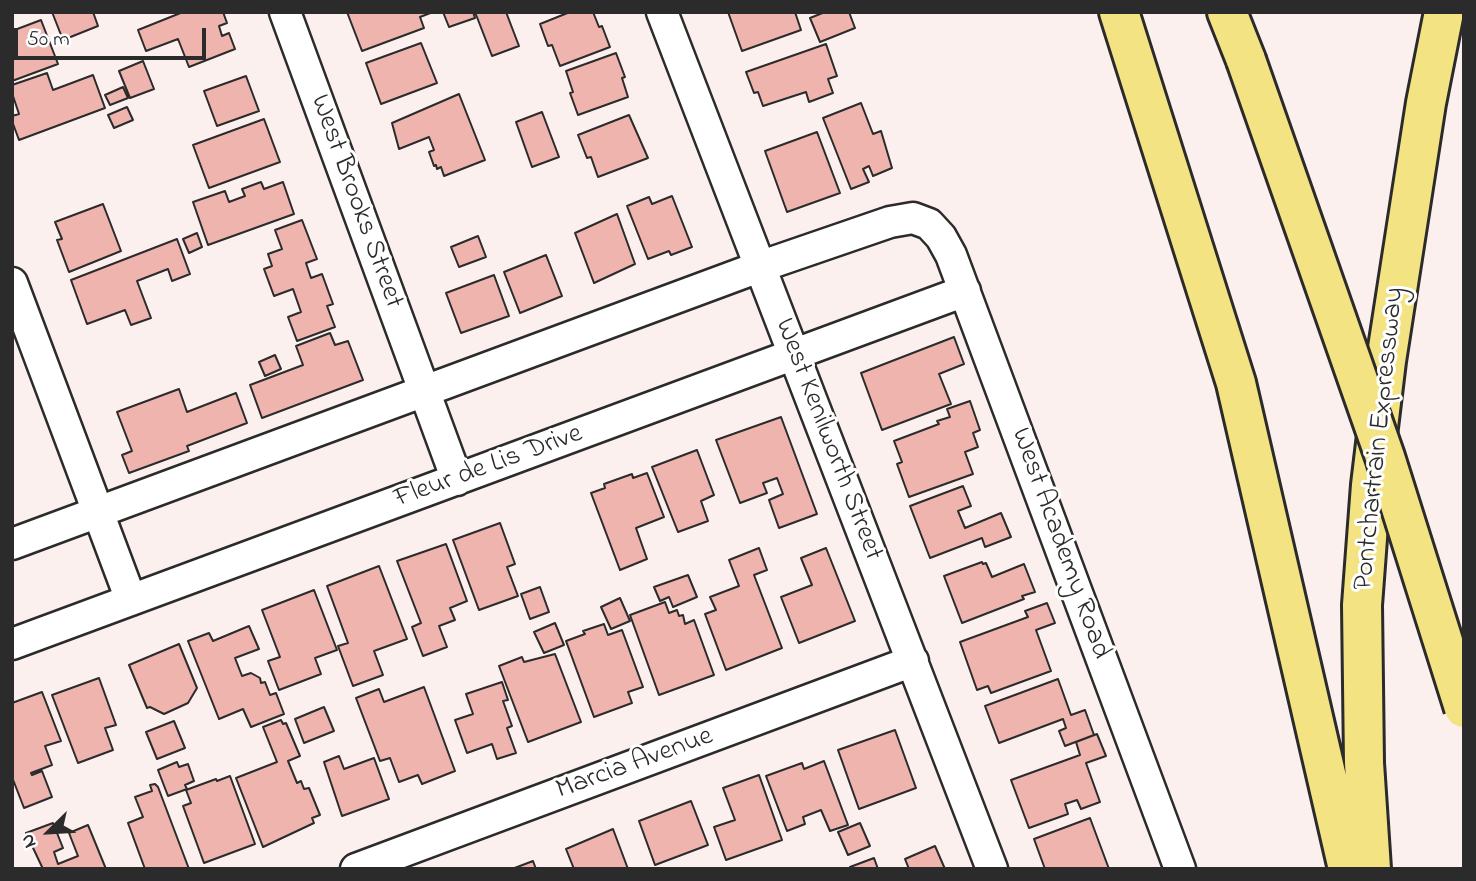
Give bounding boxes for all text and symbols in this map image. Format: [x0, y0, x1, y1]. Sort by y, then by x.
scale bar [18, 14, 210, 58]
text: 50 m [27, 25, 70, 55]
street label: West Brooks Street [301, 91, 409, 313]
street label: Pontchartrain Expressway [1348, 286, 1414, 592]
street label: West Kenilworth Street [765, 314, 889, 566]
street label: Fleur de Lis Drive [391, 418, 587, 518]
street label: West Academy Road [1002, 424, 1116, 664]
street label: Marcia Avenue [552, 721, 718, 809]
north arrow [14, 797, 84, 867]
text: N [14, 829, 44, 852]

